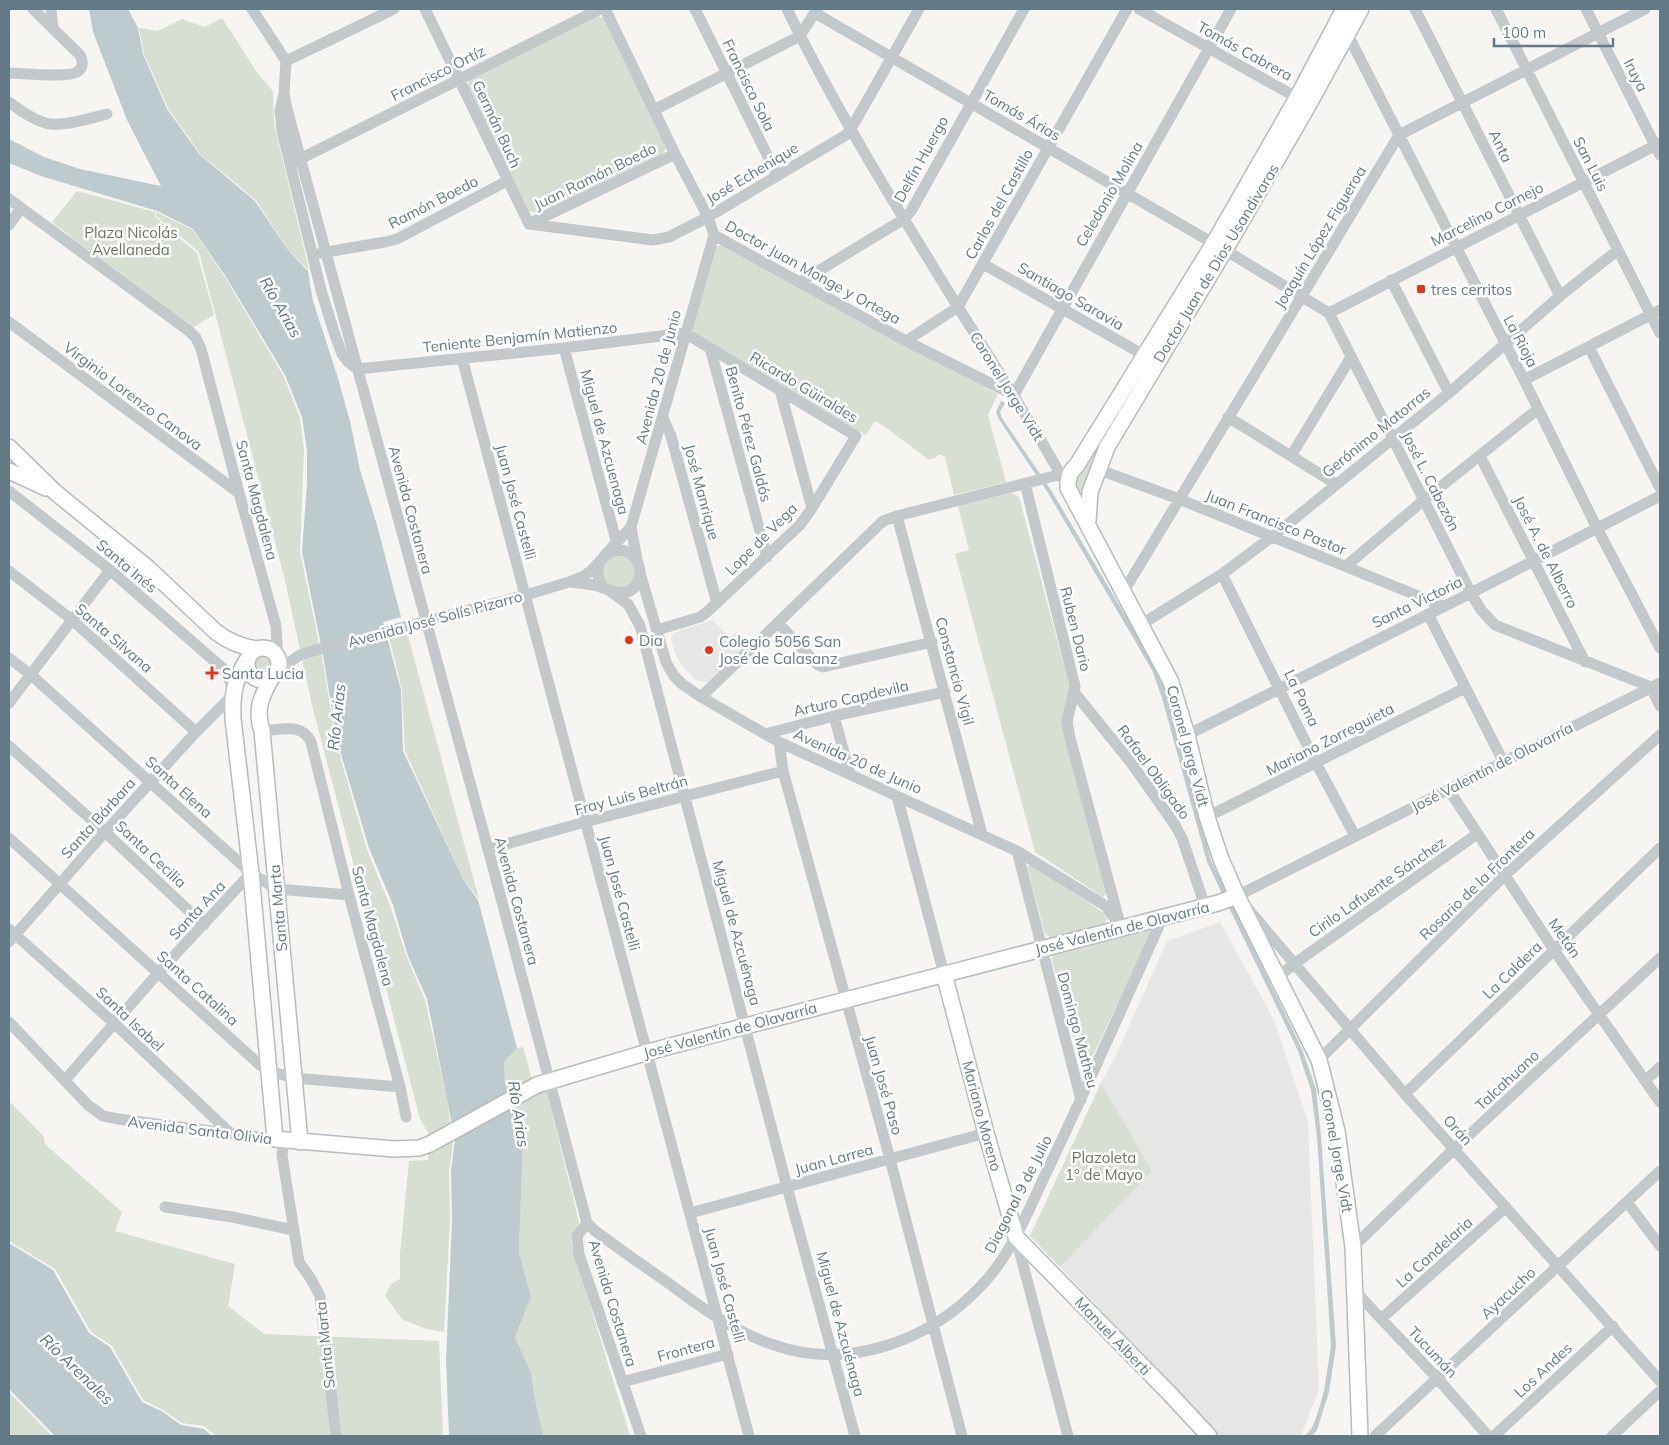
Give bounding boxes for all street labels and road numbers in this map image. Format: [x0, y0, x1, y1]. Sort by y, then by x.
street label: Tomás Cabrera [1194, 17, 1296, 85]
street label: Francisco Sola [719, 36, 779, 134]
street label: Francisco Ortíz [388, 41, 489, 105]
street label: Iruya [1620, 55, 1652, 95]
street label: Germán Buch [468, 77, 526, 171]
street label: Tomás Árias [980, 85, 1064, 145]
street label: Delfín Huergo [890, 113, 952, 205]
street label: Anta [1485, 127, 1517, 165]
street label: San Luis [1569, 134, 1613, 194]
street label: Juan Ramón Boedo [531, 138, 659, 214]
street label: José Echenique [702, 138, 802, 208]
street label: Celedonio Molina [1071, 138, 1147, 250]
street label: Carlos del Castillo [961, 145, 1037, 263]
street label: Doctor Juan de Dios Usandivaras [1149, 160, 1283, 366]
street label: Joaquín López Figueroa [1270, 162, 1370, 312]
street label: Ramón Boedo [385, 171, 481, 233]
street label: Marcelino Cornejo [1427, 177, 1547, 251]
street label: Doctor Juan Monge y Ortega [722, 216, 904, 328]
street label: Santiago Saravia [1014, 258, 1128, 334]
street label: Avenida 20 de Junio [631, 308, 685, 446]
street label: La Rioja [1499, 312, 1543, 370]
street label: Teniente Benjamín Matienzo [422, 317, 618, 357]
street label: Coronel Jorge Vidt [966, 328, 1048, 444]
street label: Virginio Lorenzo Canova [60, 338, 206, 454]
street label: Ricardo Güiraldes [746, 347, 862, 427]
street label: Benito Pérez Galdós [722, 364, 776, 504]
street label: Miguel de Azcuenaga [576, 367, 634, 517]
street label: Gerónimo Matorras [1318, 382, 1434, 482]
street label: José L. Cabezón [1398, 428, 1464, 534]
street label: Santa Magdalena [232, 438, 282, 562]
street label: Juan José Castelli [491, 442, 541, 562]
street label: José Manrique [680, 442, 724, 542]
street label: Avenida Costanera [385, 444, 437, 576]
street label: Juan Francisco Pastor [1203, 485, 1350, 559]
street label: José A. de Alberro [1509, 493, 1583, 611]
street label: Lope de Vega [721, 499, 801, 579]
street label: Santa Inés [93, 535, 161, 597]
street label: Santa Victoria [1369, 572, 1465, 632]
street label: Ruben Dario [1056, 585, 1096, 673]
street label: Avenida José Solís Pizarro [346, 587, 524, 651]
street label: Santa Silvana [71, 599, 157, 677]
street label: Constancio Vigil [931, 615, 979, 727]
street label: La Poma [1280, 666, 1324, 730]
street label: Arturo Capdevila [791, 675, 911, 721]
street label: Coronel Jorge Vidt [1163, 683, 1213, 809]
street label: Mariano Zorreguieta [1263, 699, 1397, 779]
street label: José Valentín de Olavarría [1408, 718, 1576, 816]
street label: Rafael Obligado [1113, 721, 1195, 823]
street label: Avenida 20 de Junio [791, 724, 925, 798]
street label: Santa Elena [142, 752, 216, 822]
street label: Fray Luis Beltrán [572, 771, 690, 819]
street label: Santa Bárbara [57, 774, 139, 862]
street label: Santa Cecilia [111, 816, 191, 892]
street label: Rosario de la Frontera [1415, 824, 1539, 944]
street label: Cirilo Lafuente Sánchez [1305, 832, 1449, 942]
street label: Juan José Castelli [595, 833, 645, 953]
street label: Avenida Costanera [491, 835, 543, 967]
street label: Miguel de Azcuénaga [708, 858, 766, 1008]
street label: Santa Marta [265, 864, 291, 952]
street label: Santa Magdalena [348, 864, 398, 988]
street label: Santa Ana [165, 876, 229, 944]
street label: José Valentín de Olavarría [1033, 897, 1211, 959]
street label: Metán [1545, 914, 1585, 962]
street label: La Caldera [1478, 937, 1546, 1003]
street label: Santa Catalina [153, 946, 243, 1030]
street label: Domingo Matheu [1053, 970, 1103, 1090]
street label: Santa Isabel [92, 983, 168, 1055]
street label: José Valentín de Olavarría [641, 998, 819, 1062]
street label: Juan José Paso [861, 1033, 907, 1137]
street label: Talcahuano [1471, 1046, 1543, 1114]
street label: Mariano Moreno [958, 1059, 1006, 1173]
street label: Coronel Jorge Vidt [1317, 1088, 1357, 1214]
street label: Orán [1439, 1111, 1477, 1149]
street label: Avenida Santa Olivia [127, 1112, 273, 1148]
street label: Diagonal 9 de Julio [980, 1132, 1056, 1256]
street label: Juan Larrea [793, 1139, 875, 1179]
street label: La Candelaria [1392, 1213, 1476, 1291]
street label: Juan José Castelli [700, 1225, 750, 1345]
street label: Avenida Costanera [585, 1237, 641, 1369]
street label: Miguel de Azcuénaga [812, 1249, 870, 1399]
street label: Ayacucho [1477, 1263, 1539, 1323]
street label: Manuel Alberti [1071, 1293, 1155, 1379]
street label: Santa Marta [311, 1301, 339, 1389]
street label: Tucumán [1404, 1322, 1462, 1382]
street label: Frontera [655, 1332, 717, 1366]
street label: Los Andes [1510, 1338, 1576, 1402]

